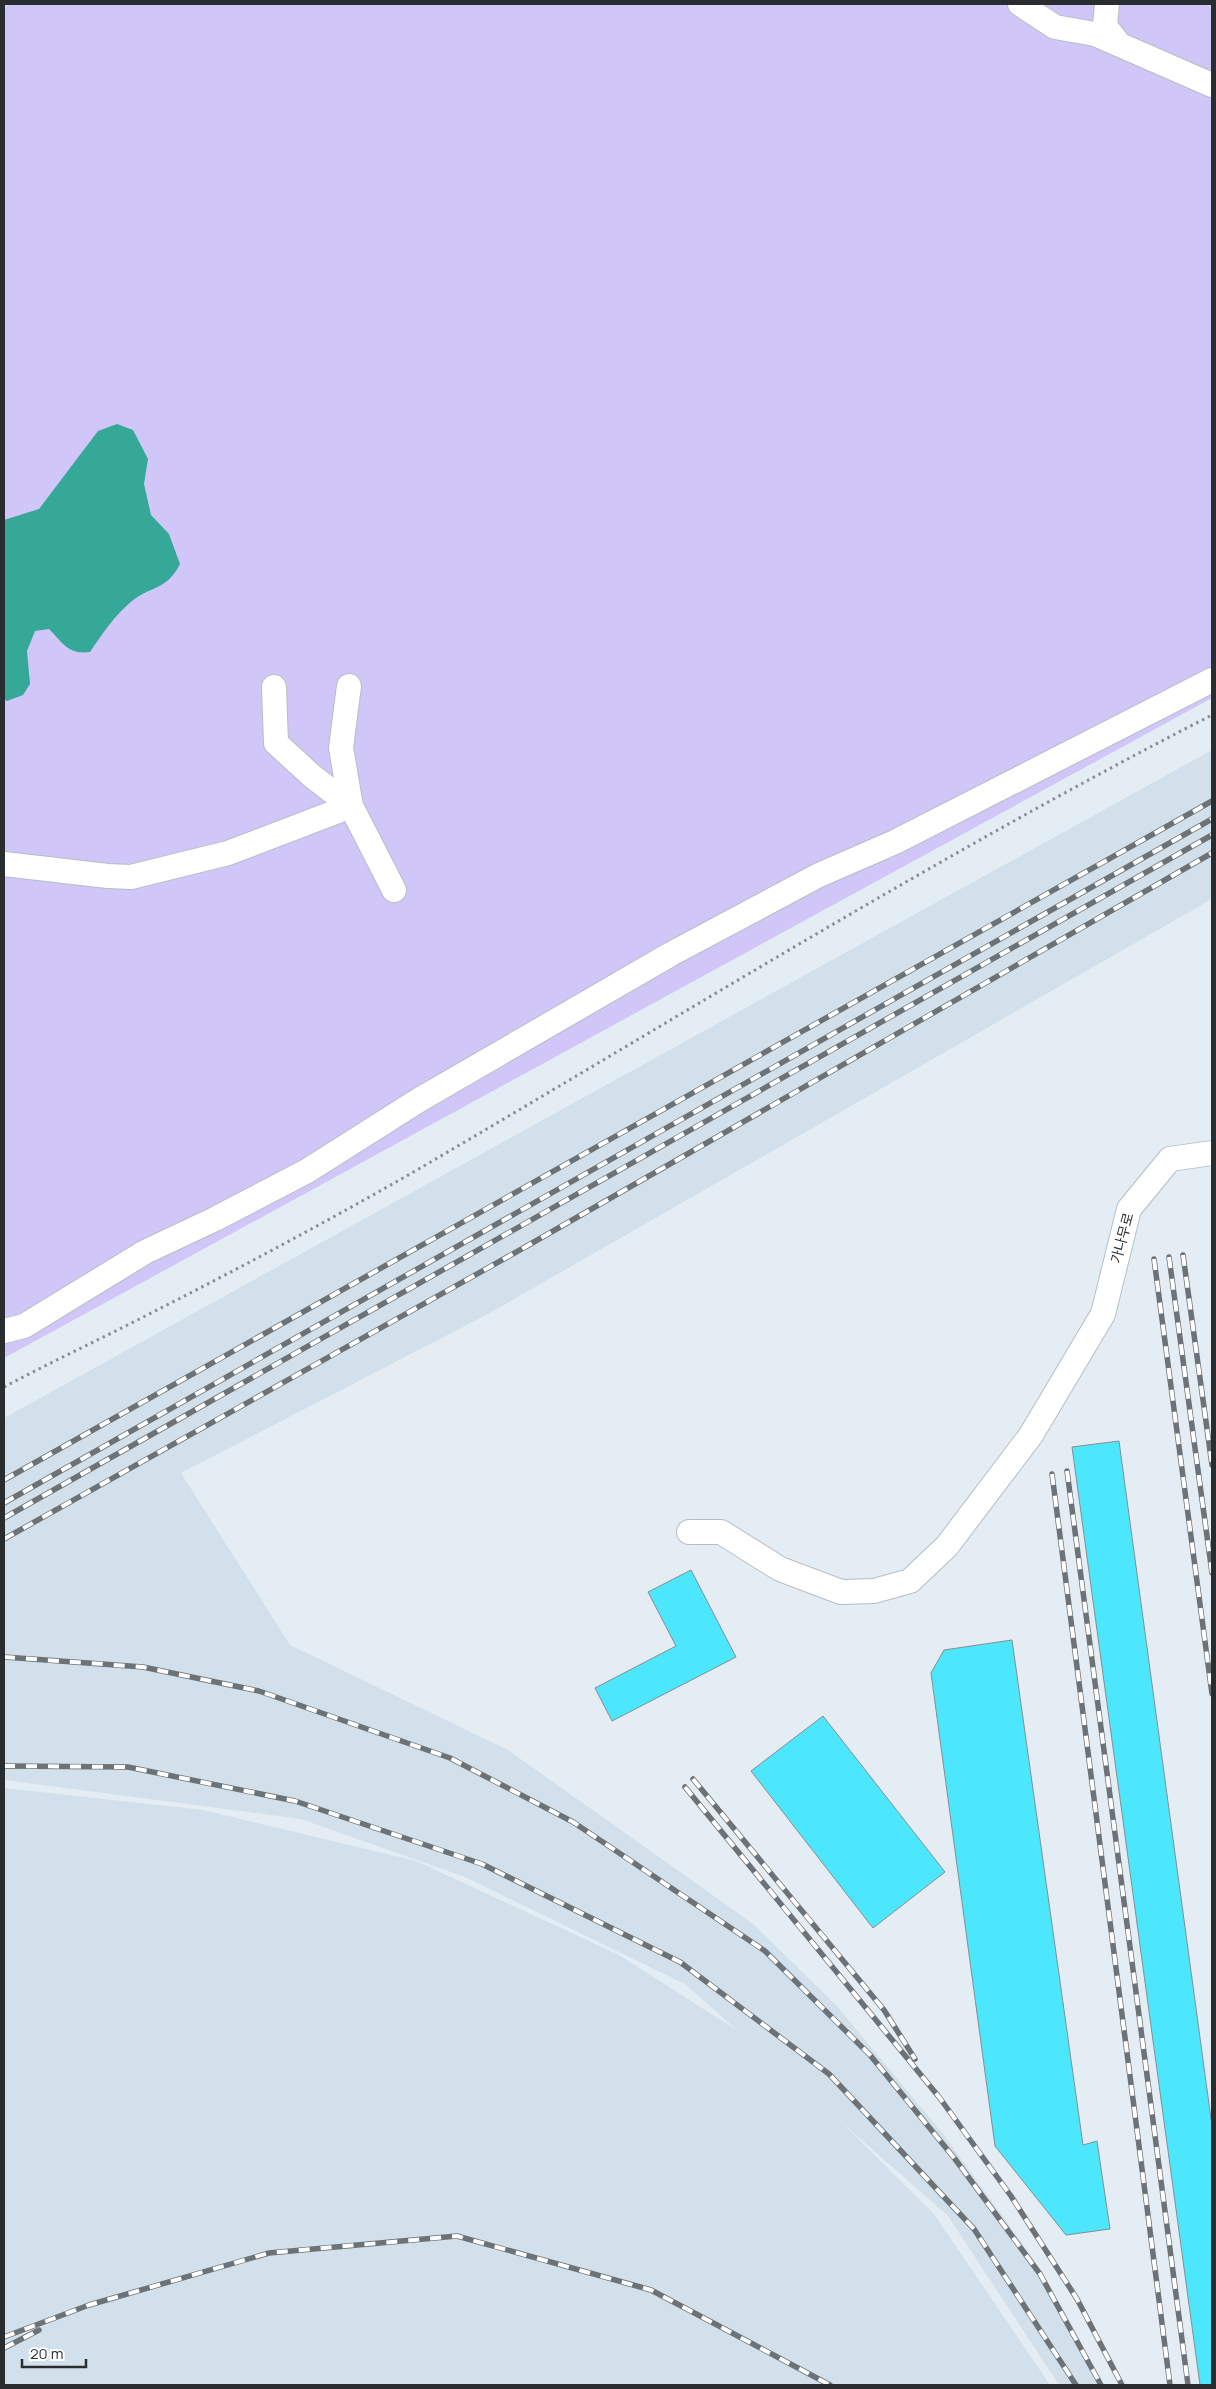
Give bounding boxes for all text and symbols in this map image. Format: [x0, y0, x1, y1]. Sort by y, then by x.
street label: 가나무로 [1106, 1210, 1137, 1265]
scale bar [22, 2336, 86, 2368]
text: 20 m [30, 2343, 63, 2364]

